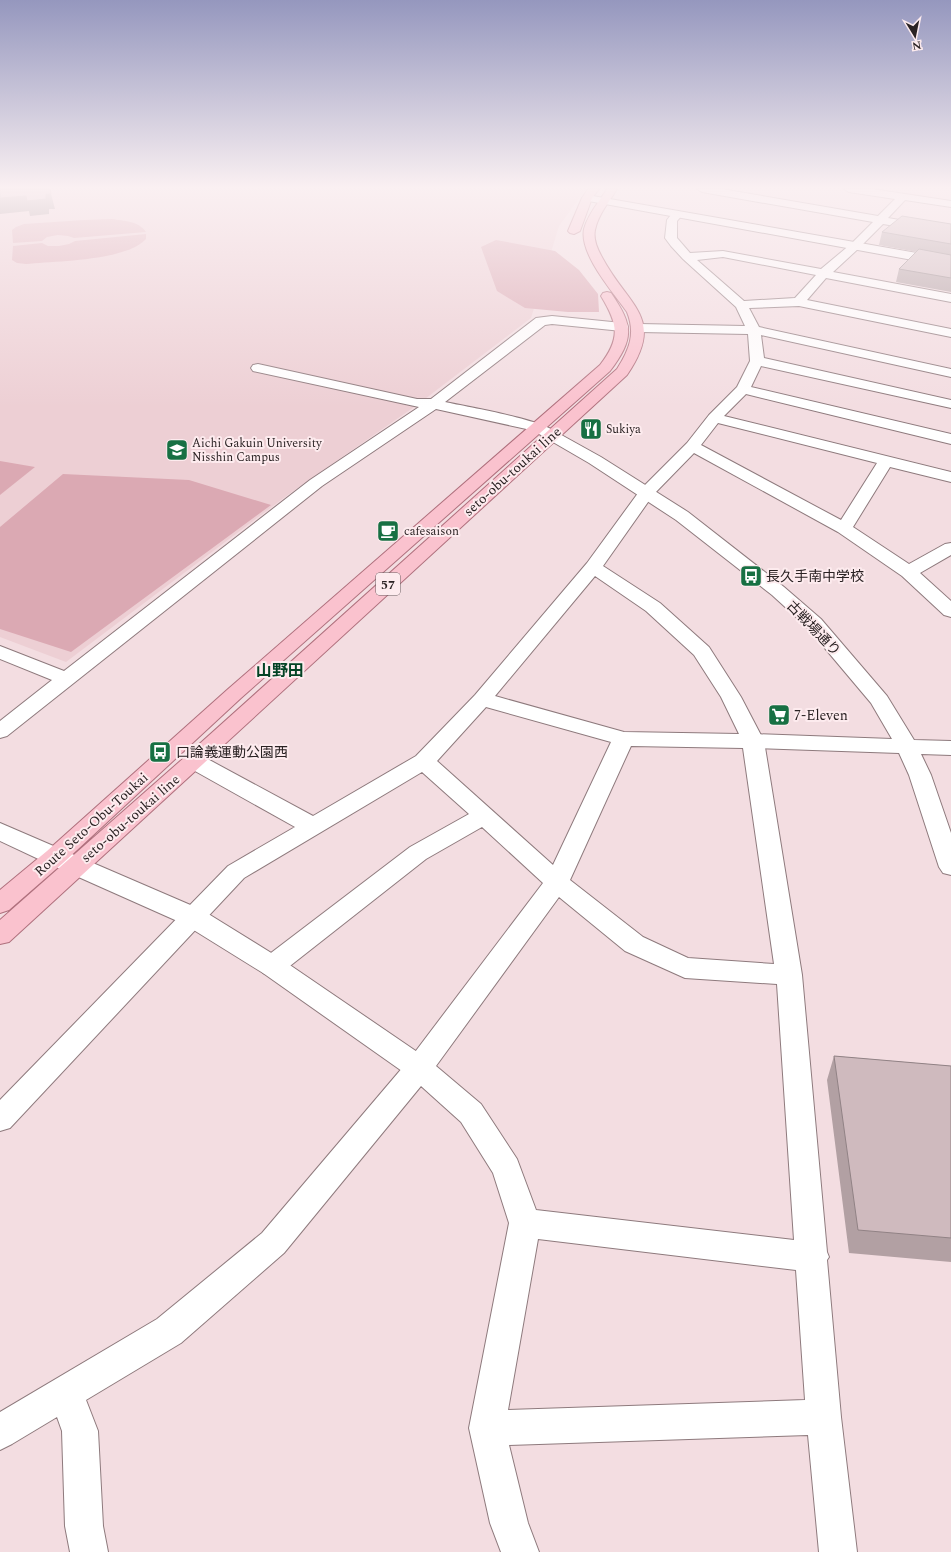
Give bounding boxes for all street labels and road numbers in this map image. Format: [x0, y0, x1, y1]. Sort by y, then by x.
street label: seto-obu-toukai line [459, 421, 566, 521]
road number: 57 [376, 573, 400, 595]
street label: 古戦場通り [782, 596, 846, 661]
street label: Route Seto-Obu-Toukai [30, 767, 153, 881]
street label: seto-obu-toukai line [76, 769, 185, 867]

